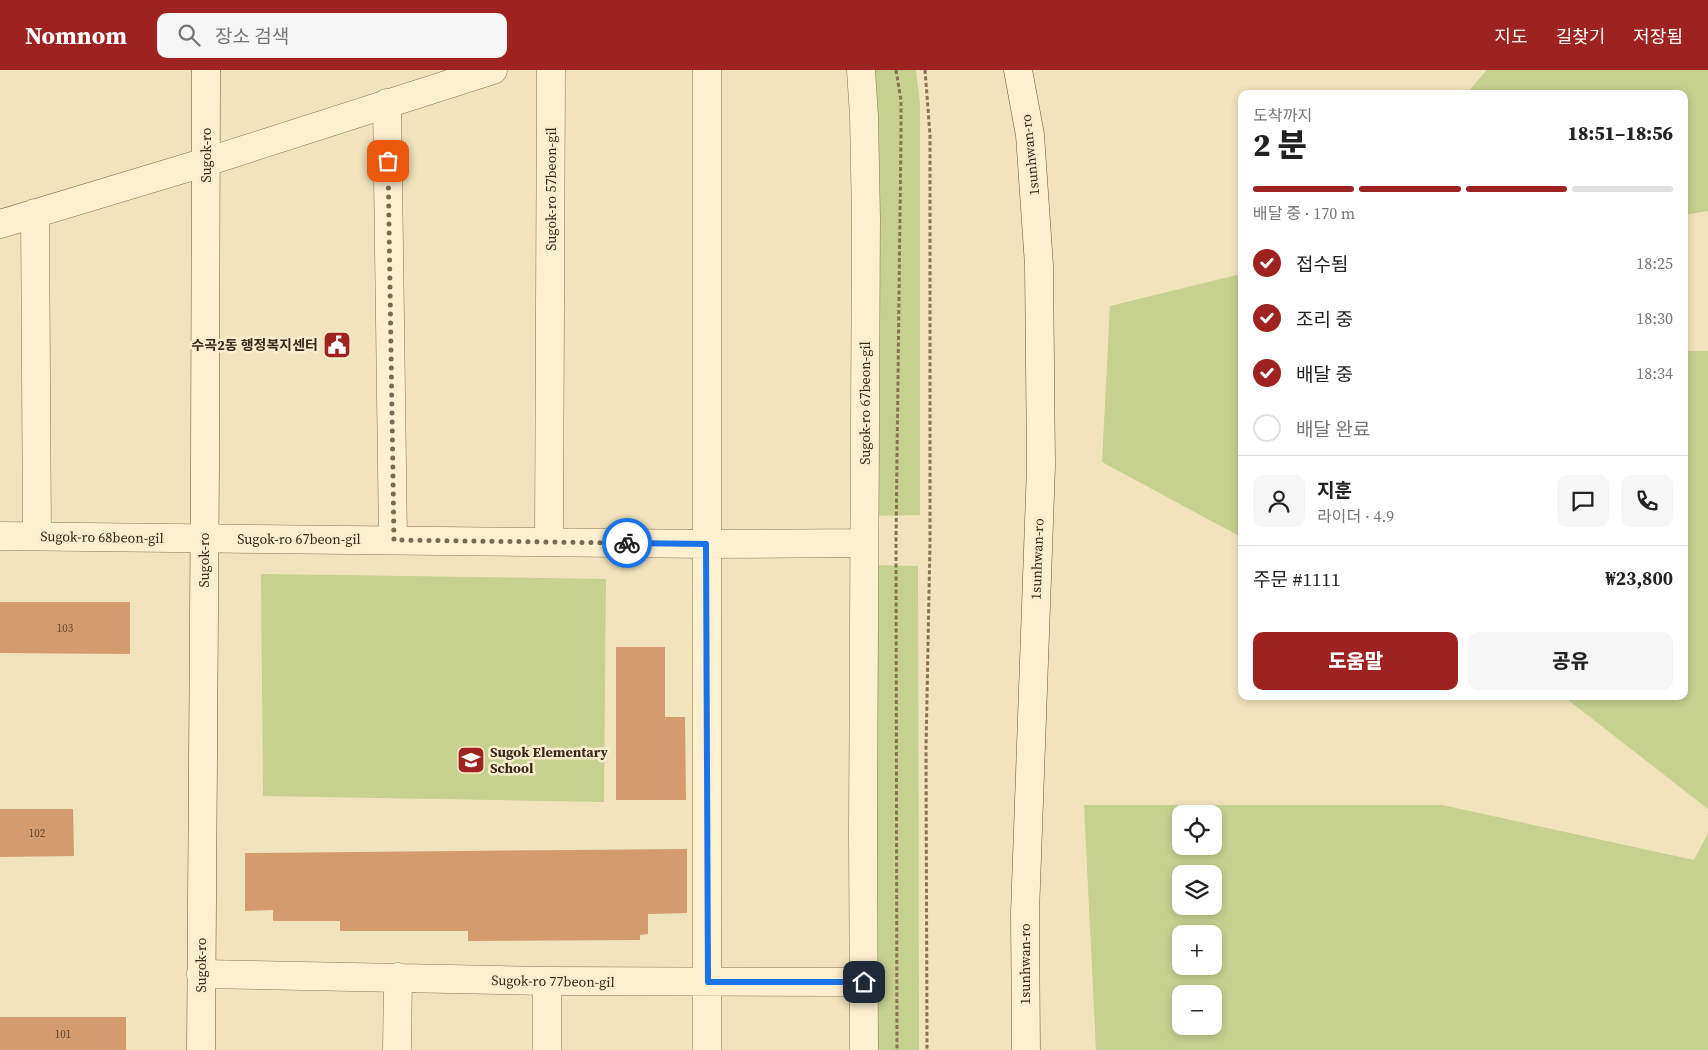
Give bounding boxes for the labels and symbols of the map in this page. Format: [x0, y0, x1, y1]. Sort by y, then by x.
street label: 1sunhwan-ro [1016, 113, 1044, 197]
street label: Sugok-ro [196, 127, 216, 182]
street label: Sugok-ro 57beon-gil [541, 127, 561, 251]
pin [367, 140, 409, 182]
public building icon: 수곡2동 행정복지센터 [322, 330, 352, 360]
place label: 수곡2동 행정복지센터 [191, 335, 318, 355]
street label: Sugok-ro 67beon-gil [855, 341, 875, 465]
courier [602, 518, 652, 568]
street label: 1sunhwan-ro [1026, 518, 1048, 600]
street label: Sugok-ro 68beon-gil [40, 526, 164, 548]
street label: Sugok-ro 67beon-gil [237, 529, 361, 549]
street label: Sugok-ro [194, 532, 214, 587]
house number: 103 [57, 621, 74, 636]
place label: Sugok Elementary School [490, 742, 608, 778]
school or university icon: Sugok Elementary School [456, 745, 486, 775]
house number: 102 [29, 826, 46, 841]
street label: 1sunhwan-ro [1015, 923, 1035, 1005]
street label: Sugok-ro [191, 937, 211, 992]
pin [843, 961, 885, 1003]
street label: Sugok-ro 77beon-gil [491, 970, 615, 992]
house number: 101 [55, 1027, 71, 1042]

